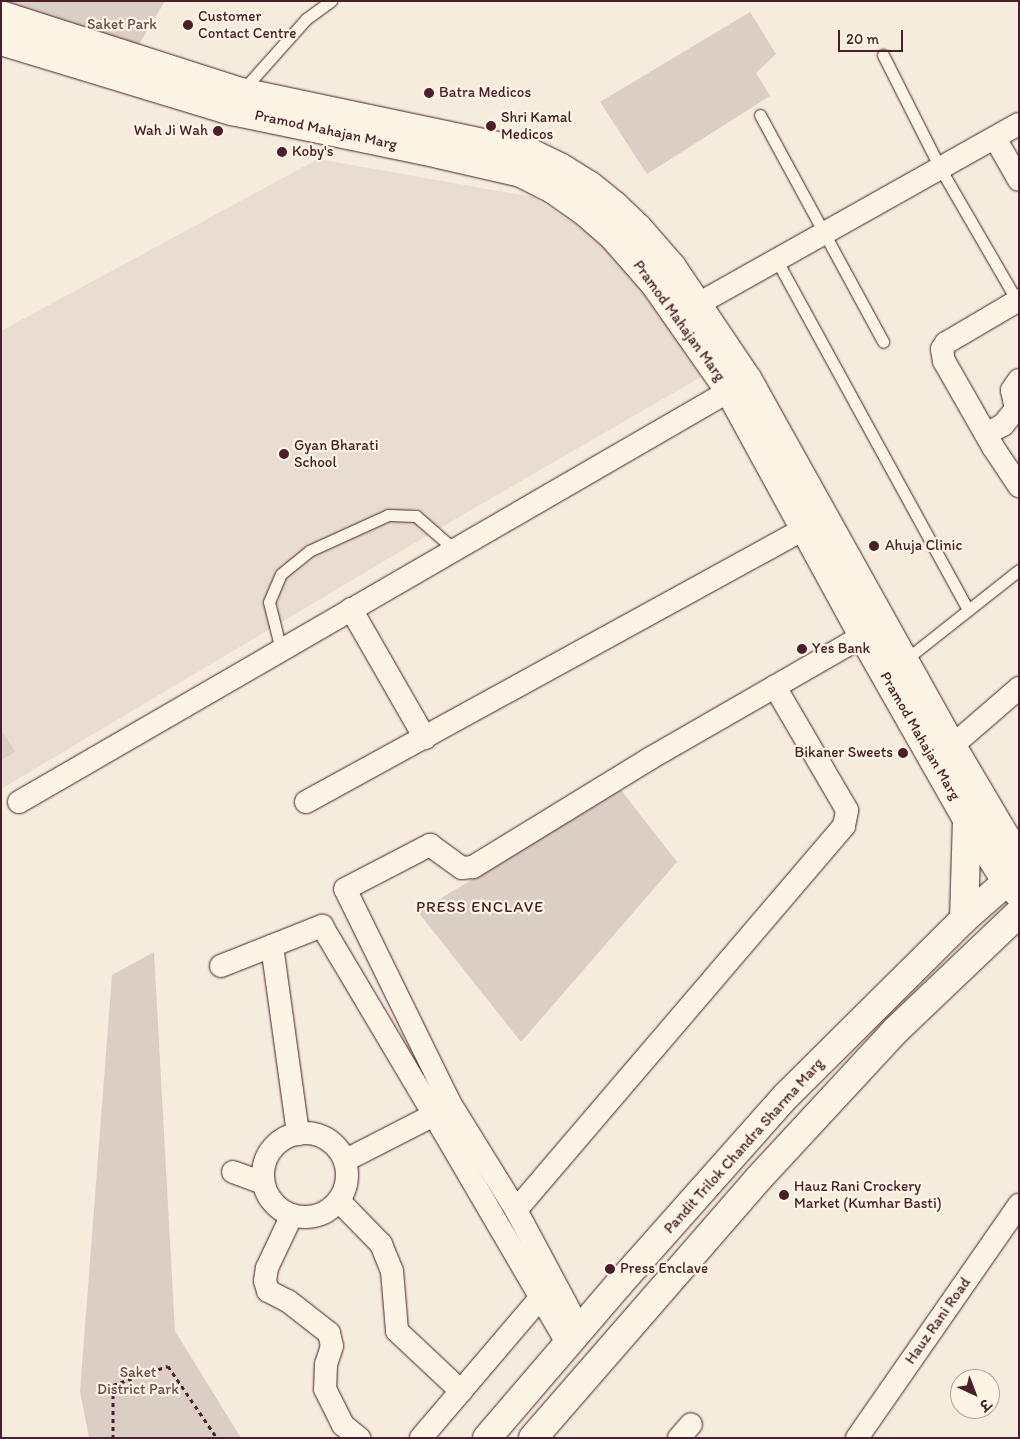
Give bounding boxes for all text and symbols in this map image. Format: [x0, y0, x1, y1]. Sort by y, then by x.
place label: Customer Contact Centre [198, 7, 297, 42]
park label: Saket Park [87, 16, 157, 34]
marker: Customer Contact Centre [182, 19, 194, 31]
scale bar [840, 20, 905, 52]
text: 20 m [846, 30, 879, 48]
place label: Batra Medicos [439, 84, 531, 102]
marker: Batra Medicos [423, 87, 435, 99]
street label: Pramod Mahajan Marg [253, 106, 399, 154]
place label: Shri Kamal Medicos [501, 108, 572, 143]
marker: Shri Kamal Medicos [485, 120, 497, 132]
place label: Wah Ji Wah [134, 122, 208, 140]
marker: Wah Ji Wah [212, 125, 224, 137]
place label: Koby's [292, 143, 334, 161]
marker: Koby's [276, 146, 288, 158]
street label: Pramod Mahajan Marg [629, 257, 729, 385]
place label: Gyan Bharati School [294, 436, 379, 471]
marker: Gyan Bharati School [278, 448, 290, 460]
place label: Ahuja Clinic [885, 537, 962, 555]
marker: Ahuja Clinic [867, 539, 881, 553]
place label: Yes Bank [812, 640, 871, 658]
marker: Yes Bank [796, 643, 808, 655]
street label: Pramod Mahajan Marg [876, 669, 964, 803]
place label: Bikaner Sweets [794, 744, 893, 762]
marker: Bikaner Sweets [897, 747, 909, 759]
district label: PRESS ENCLAVE [414, 897, 546, 917]
street label: Pandit Trilok Chandra Sharma Marg [660, 1054, 828, 1238]
place label: Hauz Rani Crockery Market (Kumhar Basti) [794, 1177, 941, 1212]
marker: Hauz Rani Crockery Market (Kumhar Basti) [778, 1189, 790, 1201]
place label: Press Enclave [620, 1260, 708, 1278]
marker: Press Enclave [604, 1263, 616, 1275]
street label: Hauz Rani Road [901, 1274, 975, 1368]
park label: Saket District Park [97, 1363, 179, 1398]
north arrow [950, 1369, 1000, 1419]
text: उ [976, 1395, 994, 1414]

